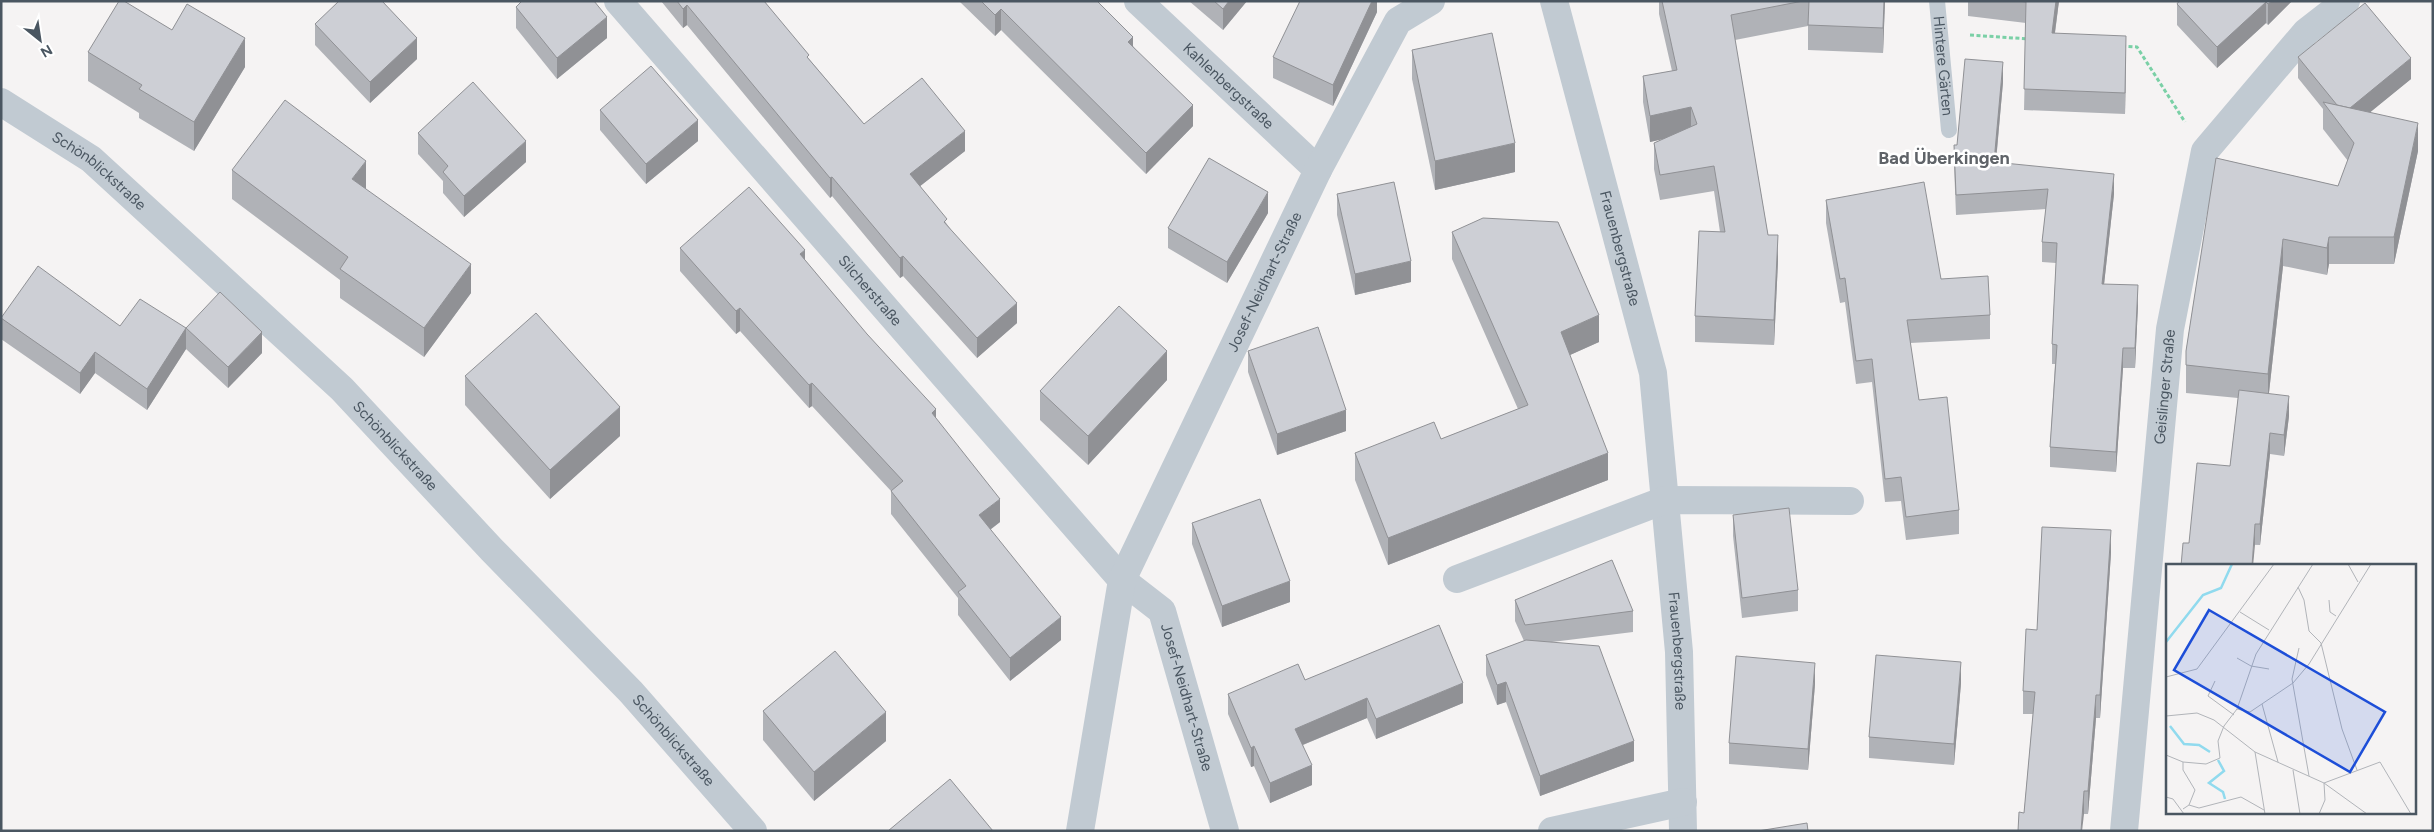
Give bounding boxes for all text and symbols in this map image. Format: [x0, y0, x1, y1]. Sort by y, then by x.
north arrow [15, 15, 65, 65]
street label: Hintere Gärten [1929, 15, 1957, 116]
street label: Kahlenbergstraße [1179, 39, 1278, 133]
text: N [37, 41, 55, 61]
street label: Schönblickstraße [49, 128, 150, 214]
district label: Bad Überkingen [1878, 147, 2010, 169]
street label: Frauenbergstraße [1596, 189, 1644, 308]
street label: Josef-Neidhart-Straße [1223, 209, 1306, 355]
street label: Silcherstraße [834, 252, 906, 330]
street label: Geislinger Straße [2150, 329, 2179, 445]
street label: Schönblickstraße [349, 398, 441, 495]
inset map [2166, 564, 2416, 814]
street label: Frauenbergstraße [1664, 591, 1689, 710]
street label: Josef-Neidhart-Straße [1157, 621, 1216, 773]
street label: Schönblickstraße [628, 691, 718, 790]

